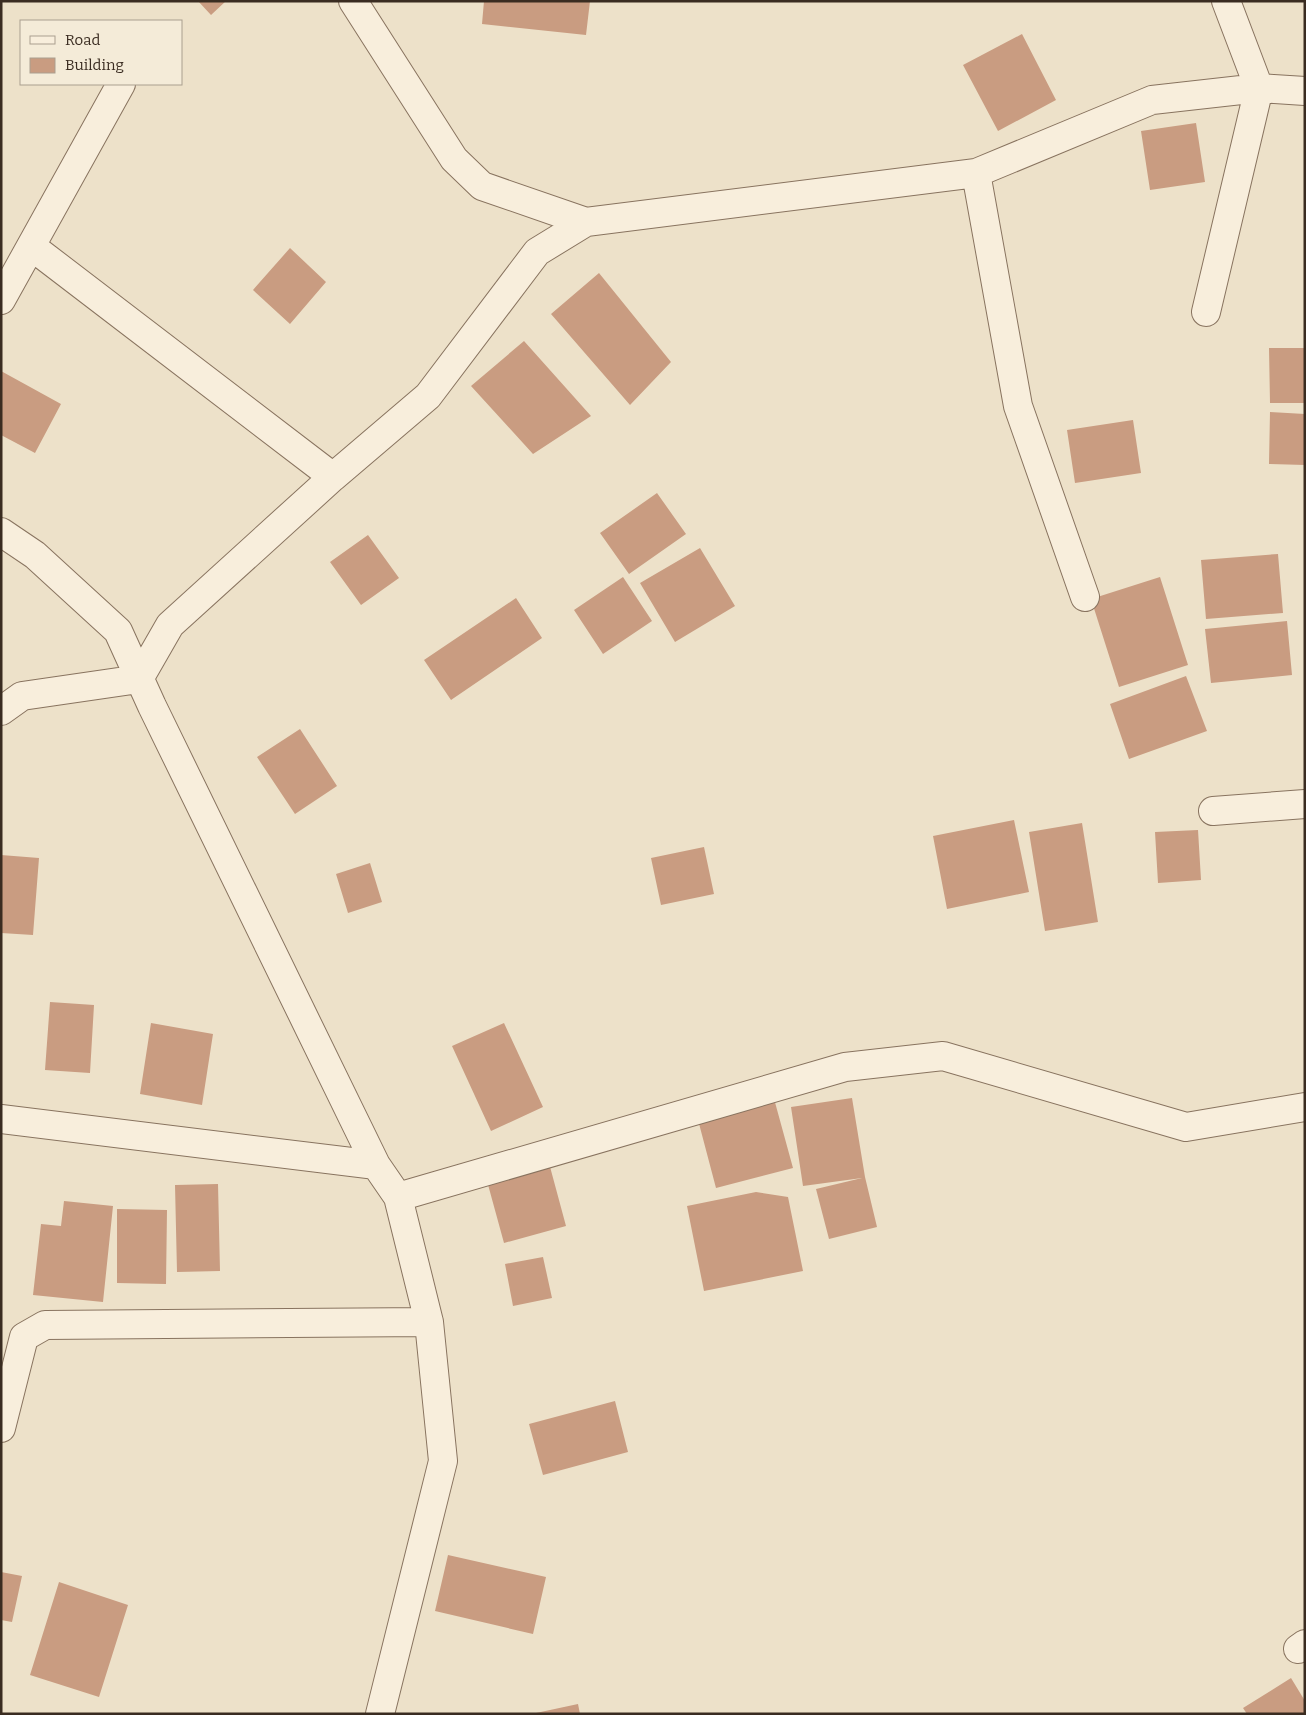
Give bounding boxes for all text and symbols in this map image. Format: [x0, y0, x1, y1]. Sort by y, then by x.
legend [20, 20, 182, 85]
text: Road [65, 31, 100, 49]
text: Building [65, 56, 124, 74]

